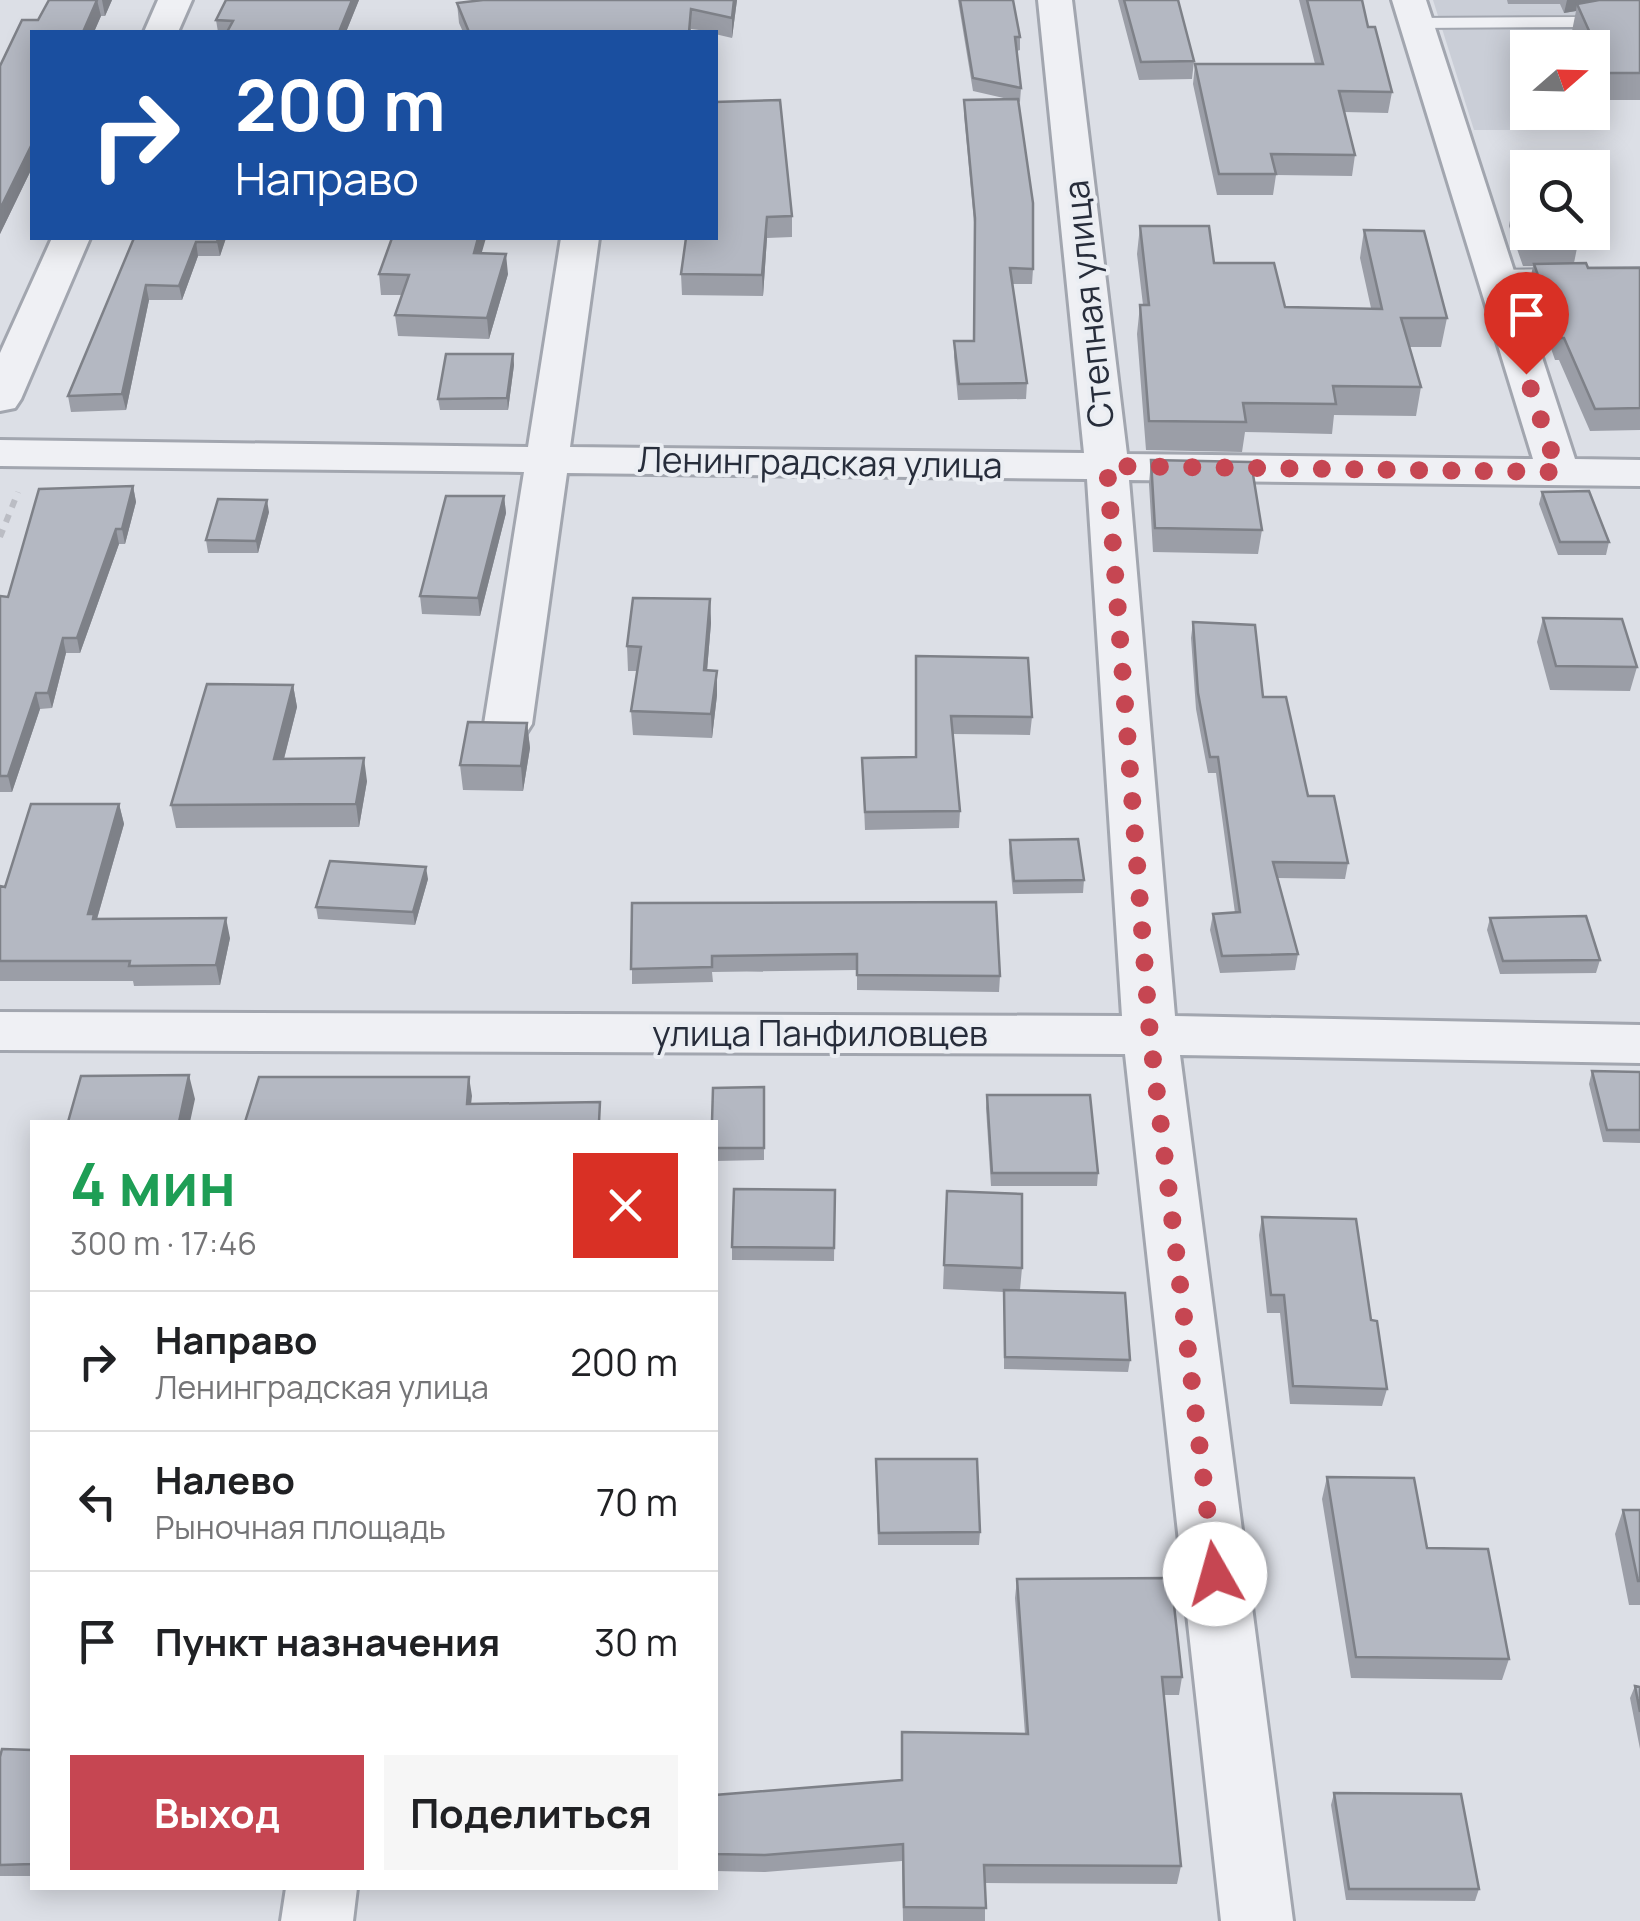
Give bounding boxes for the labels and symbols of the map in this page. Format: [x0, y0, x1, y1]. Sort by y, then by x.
north arrow [1510, 30, 1610, 130]
street label: Степная улица [1051, 178, 1125, 430]
pin [1484, 272, 1569, 375]
street label: Ленинградская улица [637, 435, 1003, 489]
street label: улица Панфиловцев [652, 1009, 988, 1057]
position arrow [1163, 1522, 1267, 1626]

